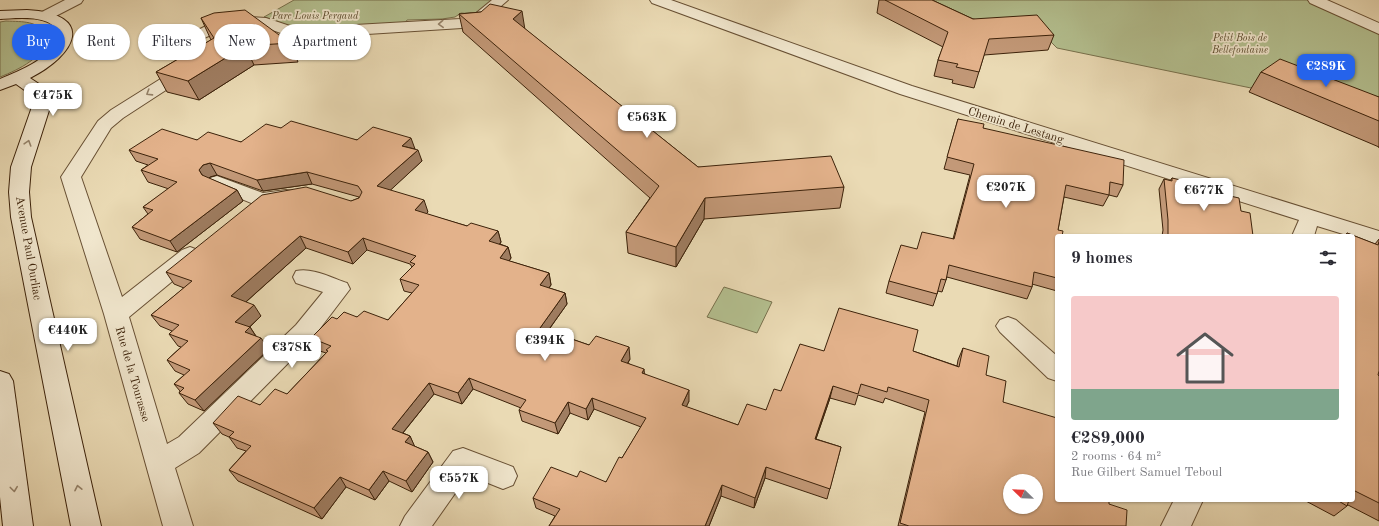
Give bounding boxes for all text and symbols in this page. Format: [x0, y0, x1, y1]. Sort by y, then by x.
park label: Parc Louis Pergaud [271, 11, 359, 22]
one-way arrow [438, 20, 444, 29]
chip: Buy [12, 24, 65, 60]
chip: Rent [73, 24, 130, 60]
chip: Filters [138, 24, 206, 60]
chip: New [214, 24, 270, 60]
chip: Apartment [278, 24, 371, 60]
park label: Petit Bois de Bellefontaine [1211, 33, 1268, 56]
pin: €289K [1298, 54, 1354, 88]
text: €289K [1306, 60, 1346, 73]
pin: €475K [25, 83, 81, 117]
one-way arrow [146, 88, 153, 95]
text: €475K [33, 89, 73, 102]
pin: €563K [619, 105, 675, 139]
street label: Chemin de Lestang [966, 106, 1066, 146]
text: €563K [627, 111, 667, 124]
one-way arrow [23, 140, 32, 147]
pin: €207K [978, 175, 1034, 209]
pin: €677K [1176, 178, 1232, 212]
text: €207K [986, 181, 1026, 194]
text: €677K [1184, 184, 1224, 197]
street label: Avenue Paul Ourliac [13, 195, 43, 301]
icon: filters [1317, 247, 1339, 269]
text: 9 homes [1071, 250, 1133, 267]
pin: €440K [40, 318, 96, 352]
icon: home [1169, 322, 1241, 394]
text: €440K [48, 324, 88, 337]
street label: Rue de la Tourasse [113, 325, 152, 424]
pin: €394K [517, 328, 573, 362]
text: €394K [525, 334, 565, 347]
pin: €378K [264, 335, 320, 369]
text: €378K [272, 341, 312, 354]
text: €289,000 [1071, 430, 1145, 447]
text: 2 rooms · 64 m² [1071, 450, 1161, 463]
pin: €557K [431, 466, 487, 500]
text: Rue Gilbert Samuel Teboul [1071, 466, 1222, 479]
text: €557K [439, 472, 479, 485]
north arrow [1003, 474, 1043, 514]
map controls [1003, 474, 1043, 514]
one-way arrow [75, 485, 83, 491]
one-way arrow [9, 486, 18, 492]

